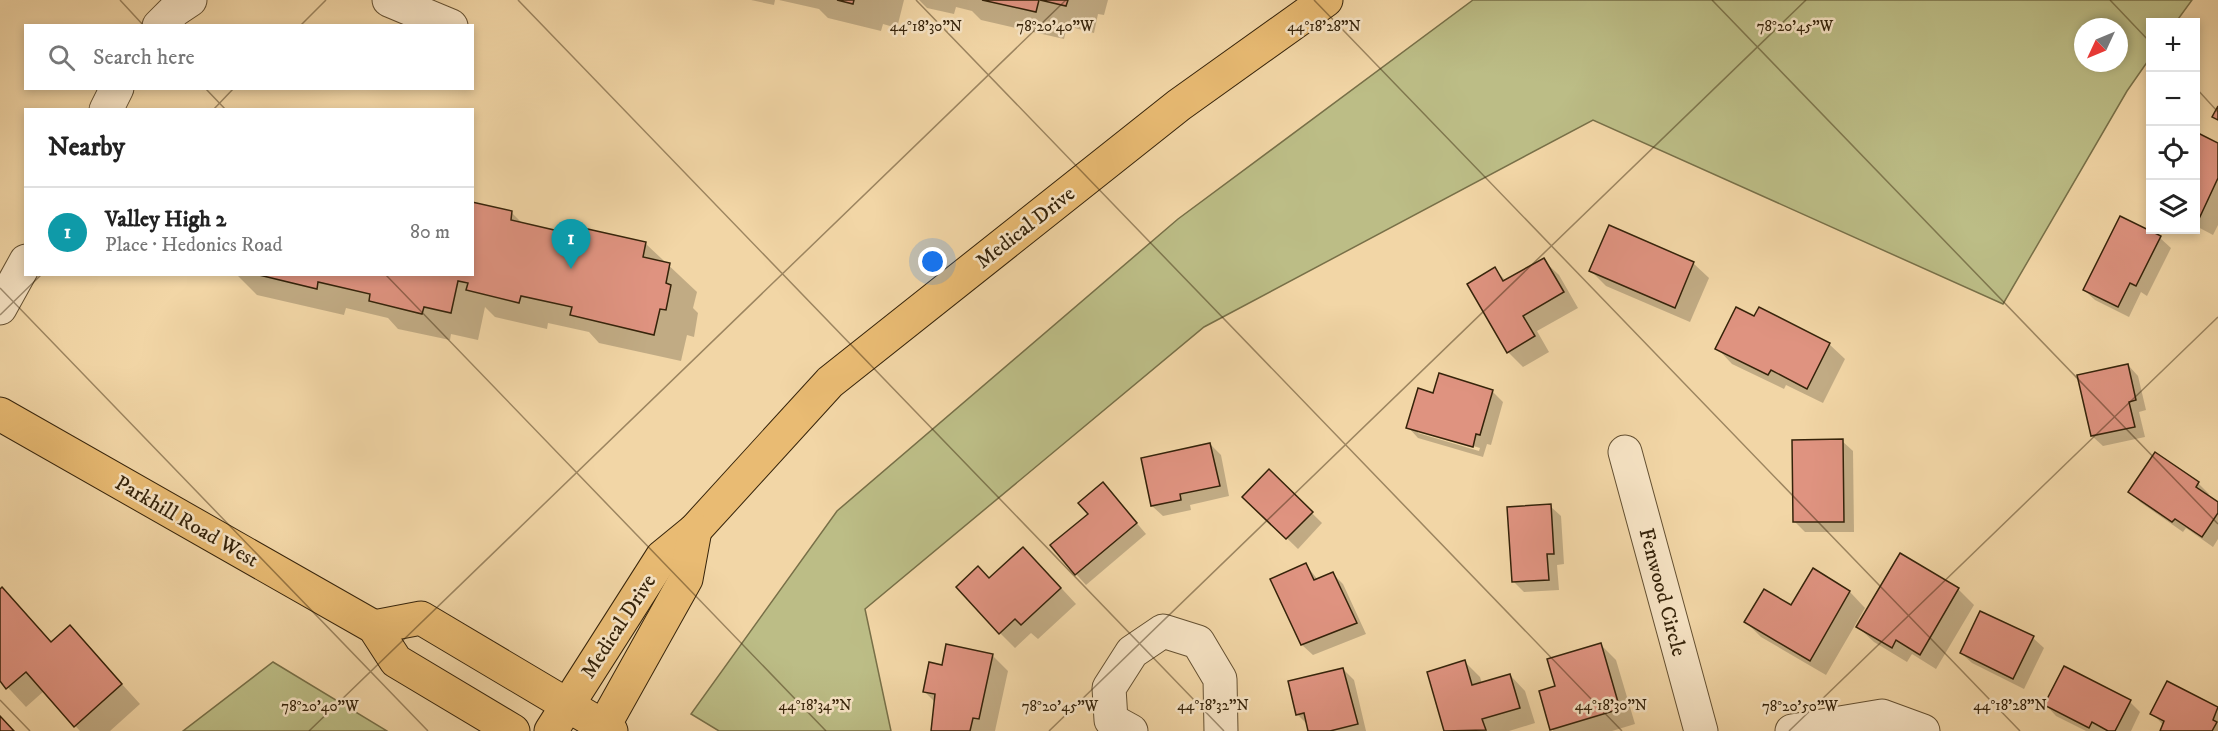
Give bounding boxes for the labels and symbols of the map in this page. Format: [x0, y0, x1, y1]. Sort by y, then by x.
text: 44°18'30"N [890, 17, 962, 36]
text: 78°20'40"W [1016, 17, 1094, 36]
text: 44°18'28"N [1287, 17, 1361, 36]
text: 78°20'45"W [1757, 17, 1834, 36]
north arrow [2074, 18, 2128, 72]
street label: Medical Drive [971, 181, 1081, 275]
pin: 1 [552, 220, 590, 269]
your location [918, 247, 947, 276]
street label: Parkhill Road West [110, 470, 263, 574]
street label: Fenwood Circle [1632, 525, 1692, 660]
street label: Medical Drive [576, 569, 662, 684]
text: 44°18'34"N [779, 696, 851, 715]
text: 44°18'32"N [1177, 696, 1249, 715]
text: 44°18'30"N [1575, 696, 1647, 715]
text: 44°18'28"N [1973, 696, 2047, 715]
text: 78°20'40"W [281, 697, 359, 716]
text: 78°20'45"W [1022, 697, 1099, 716]
text: 78°20'50"W [1762, 697, 1838, 716]

